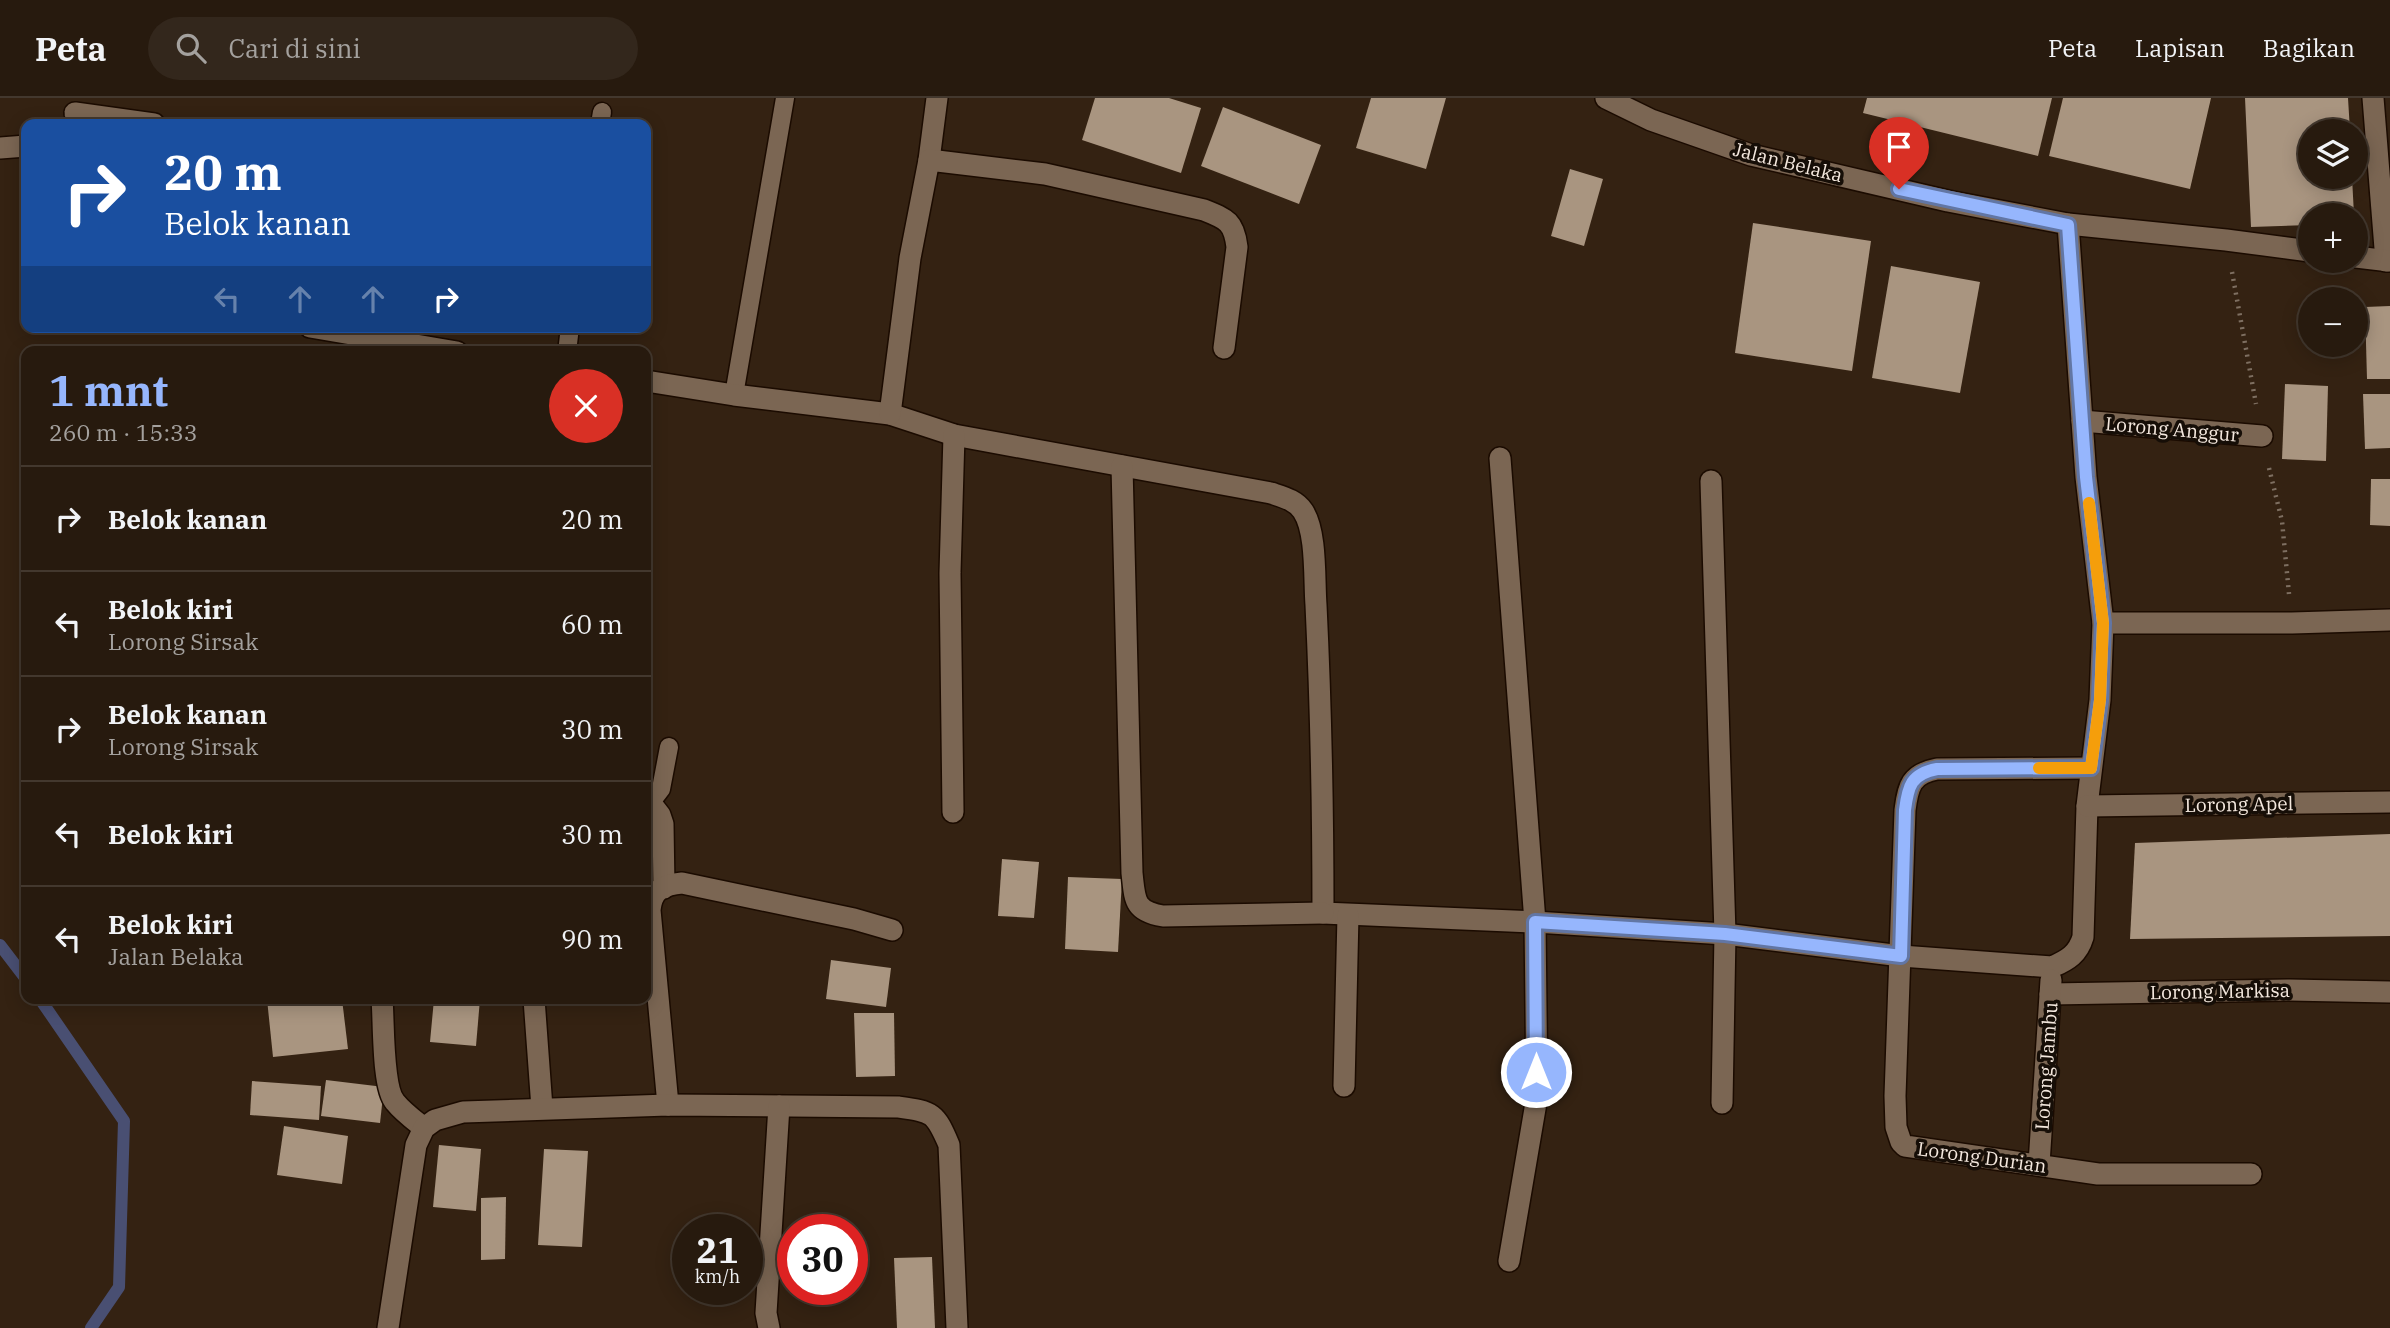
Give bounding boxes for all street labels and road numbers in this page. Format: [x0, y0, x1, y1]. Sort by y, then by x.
street label: Jalan Belaka [1731, 137, 1845, 187]
street label: Lorong Anggur [2104, 411, 2240, 447]
street label: Lorong Apel [2185, 791, 2294, 817]
street label: Lorong Markisa [2150, 978, 2290, 1004]
street label: Lorong Jambu [2030, 1001, 2062, 1131]
street label: Lorong Durian [1916, 1136, 2048, 1178]

